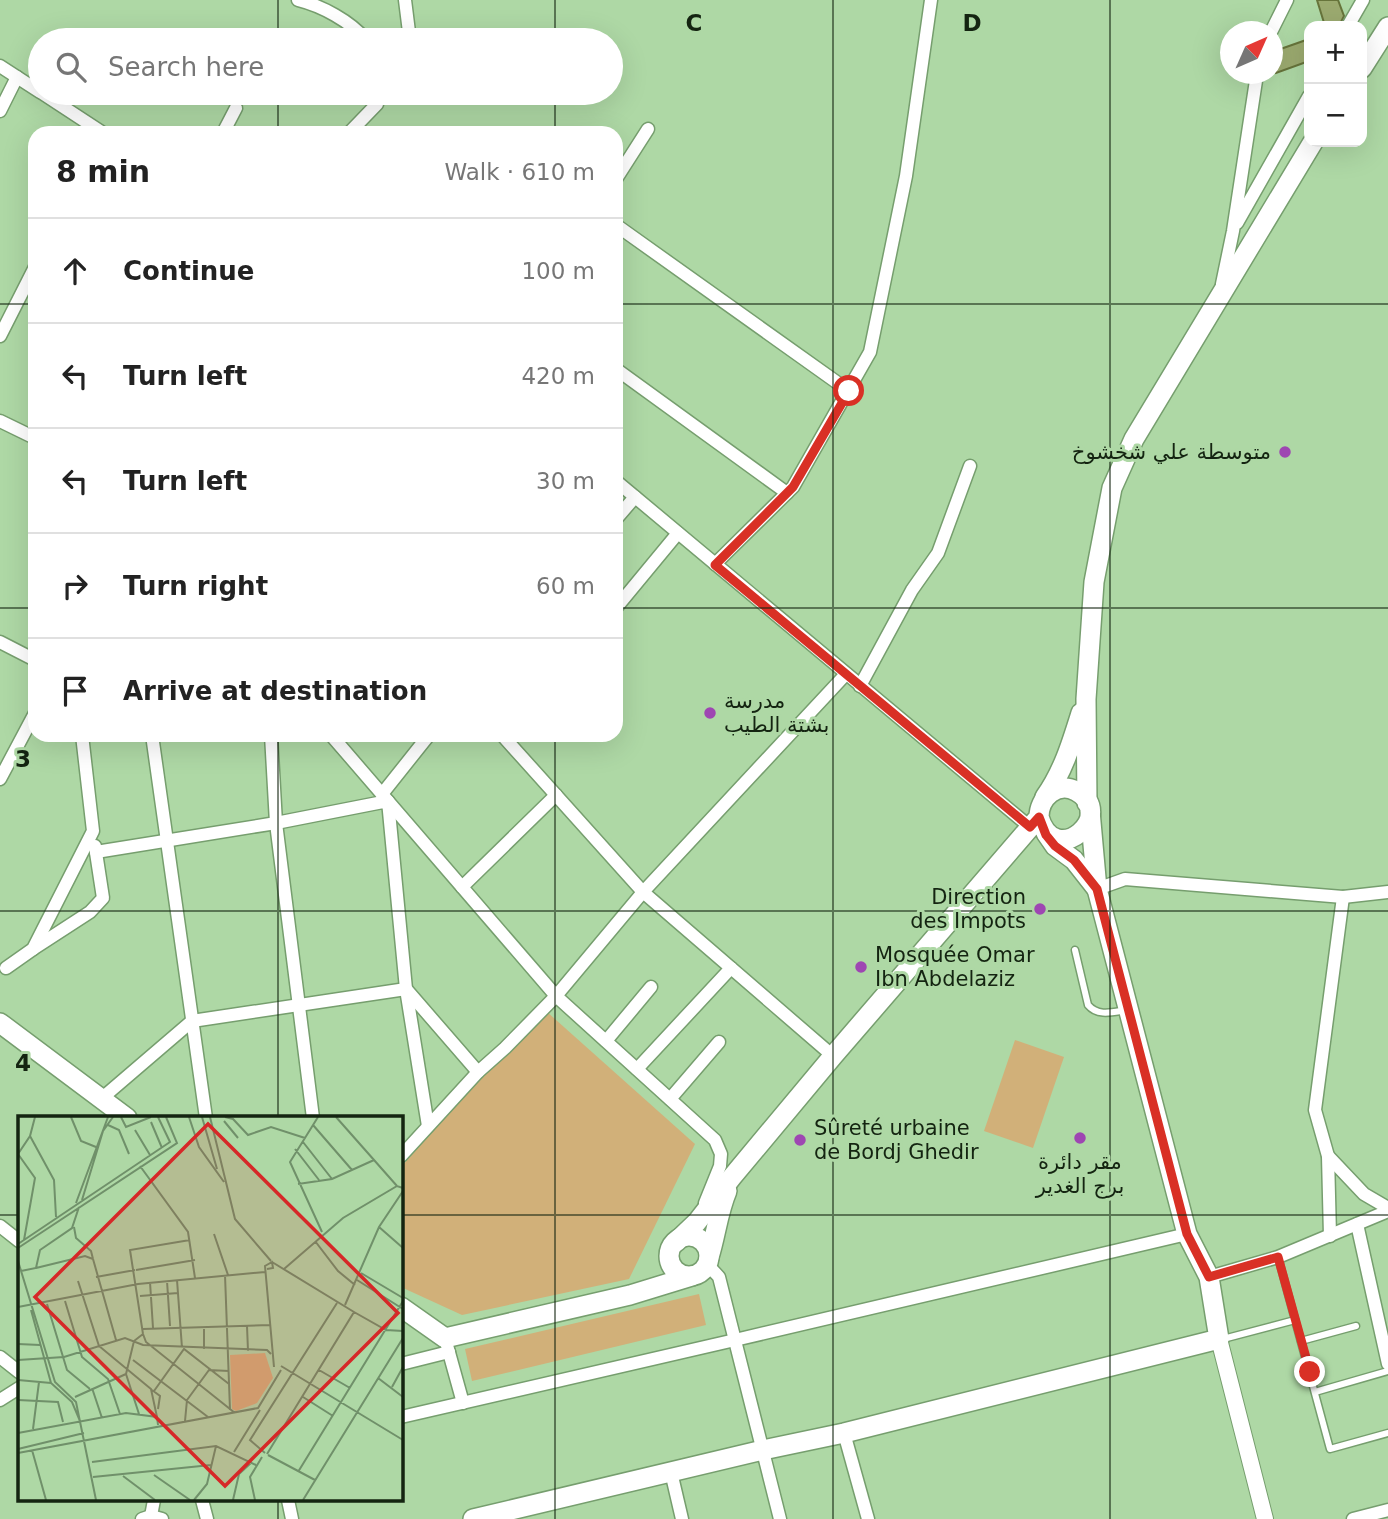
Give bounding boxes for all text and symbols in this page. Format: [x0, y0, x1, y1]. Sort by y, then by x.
text: C [686, 10, 702, 36]
text: D [962, 10, 982, 36]
north arrow [1220, 21, 1283, 84]
map controls [1304, 21, 1367, 147]
button: + [1304, 21, 1367, 84]
search box [28, 28, 623, 105]
icon: search [52, 48, 90, 86]
text: Search here [108, 52, 264, 82]
button: − [1304, 84, 1367, 147]
text: 8 min [56, 154, 150, 189]
text: Walk · 610 m [444, 159, 595, 185]
icon: ahead [56, 252, 94, 290]
text: Continue [123, 256, 254, 286]
text: 100 m [521, 258, 595, 284]
icon: left [56, 357, 94, 395]
text: Turn left [123, 361, 247, 391]
text: 420 m [521, 363, 595, 389]
route start [833, 375, 864, 406]
place label: متوسطة علي شخشوخ [1072, 440, 1271, 464]
marker: متوسطة علي شخشوخ [1277, 444, 1293, 460]
icon: left [56, 462, 94, 500]
text: Turn left [123, 466, 247, 496]
text: 30 m [536, 468, 595, 494]
icon: right [56, 567, 94, 605]
text: Turn right [123, 571, 268, 601]
text: 60 m [536, 573, 595, 599]
icon: arrive [56, 672, 94, 710]
text: Arrive at destination [123, 676, 427, 706]
place label: مدرسة بشتة الطيب [724, 689, 829, 737]
marker: مدرسة بشتة الطيب [702, 705, 718, 721]
text: 3 [15, 746, 31, 772]
place label: Direction des Impots [910, 885, 1026, 933]
marker: Direction des Impots [1032, 901, 1048, 917]
place label: Mosquée Omar Ibn Abdelaziz [875, 943, 1035, 991]
marker: Mosquée Omar Ibn Abdelaziz [853, 959, 869, 975]
text: 4 [15, 1050, 31, 1076]
inset map [18, 1116, 402, 1502]
place label: Sûreté urbaine de Bordj Ghedir [814, 1116, 979, 1164]
marker: مقر دائرة برج الغدير [1072, 1130, 1088, 1146]
marker: Sûreté urbaine de Bordj Ghedir [792, 1132, 808, 1148]
place label: مقر دائرة برج الغدير [1035, 1150, 1124, 1199]
route end [1294, 1356, 1325, 1387]

